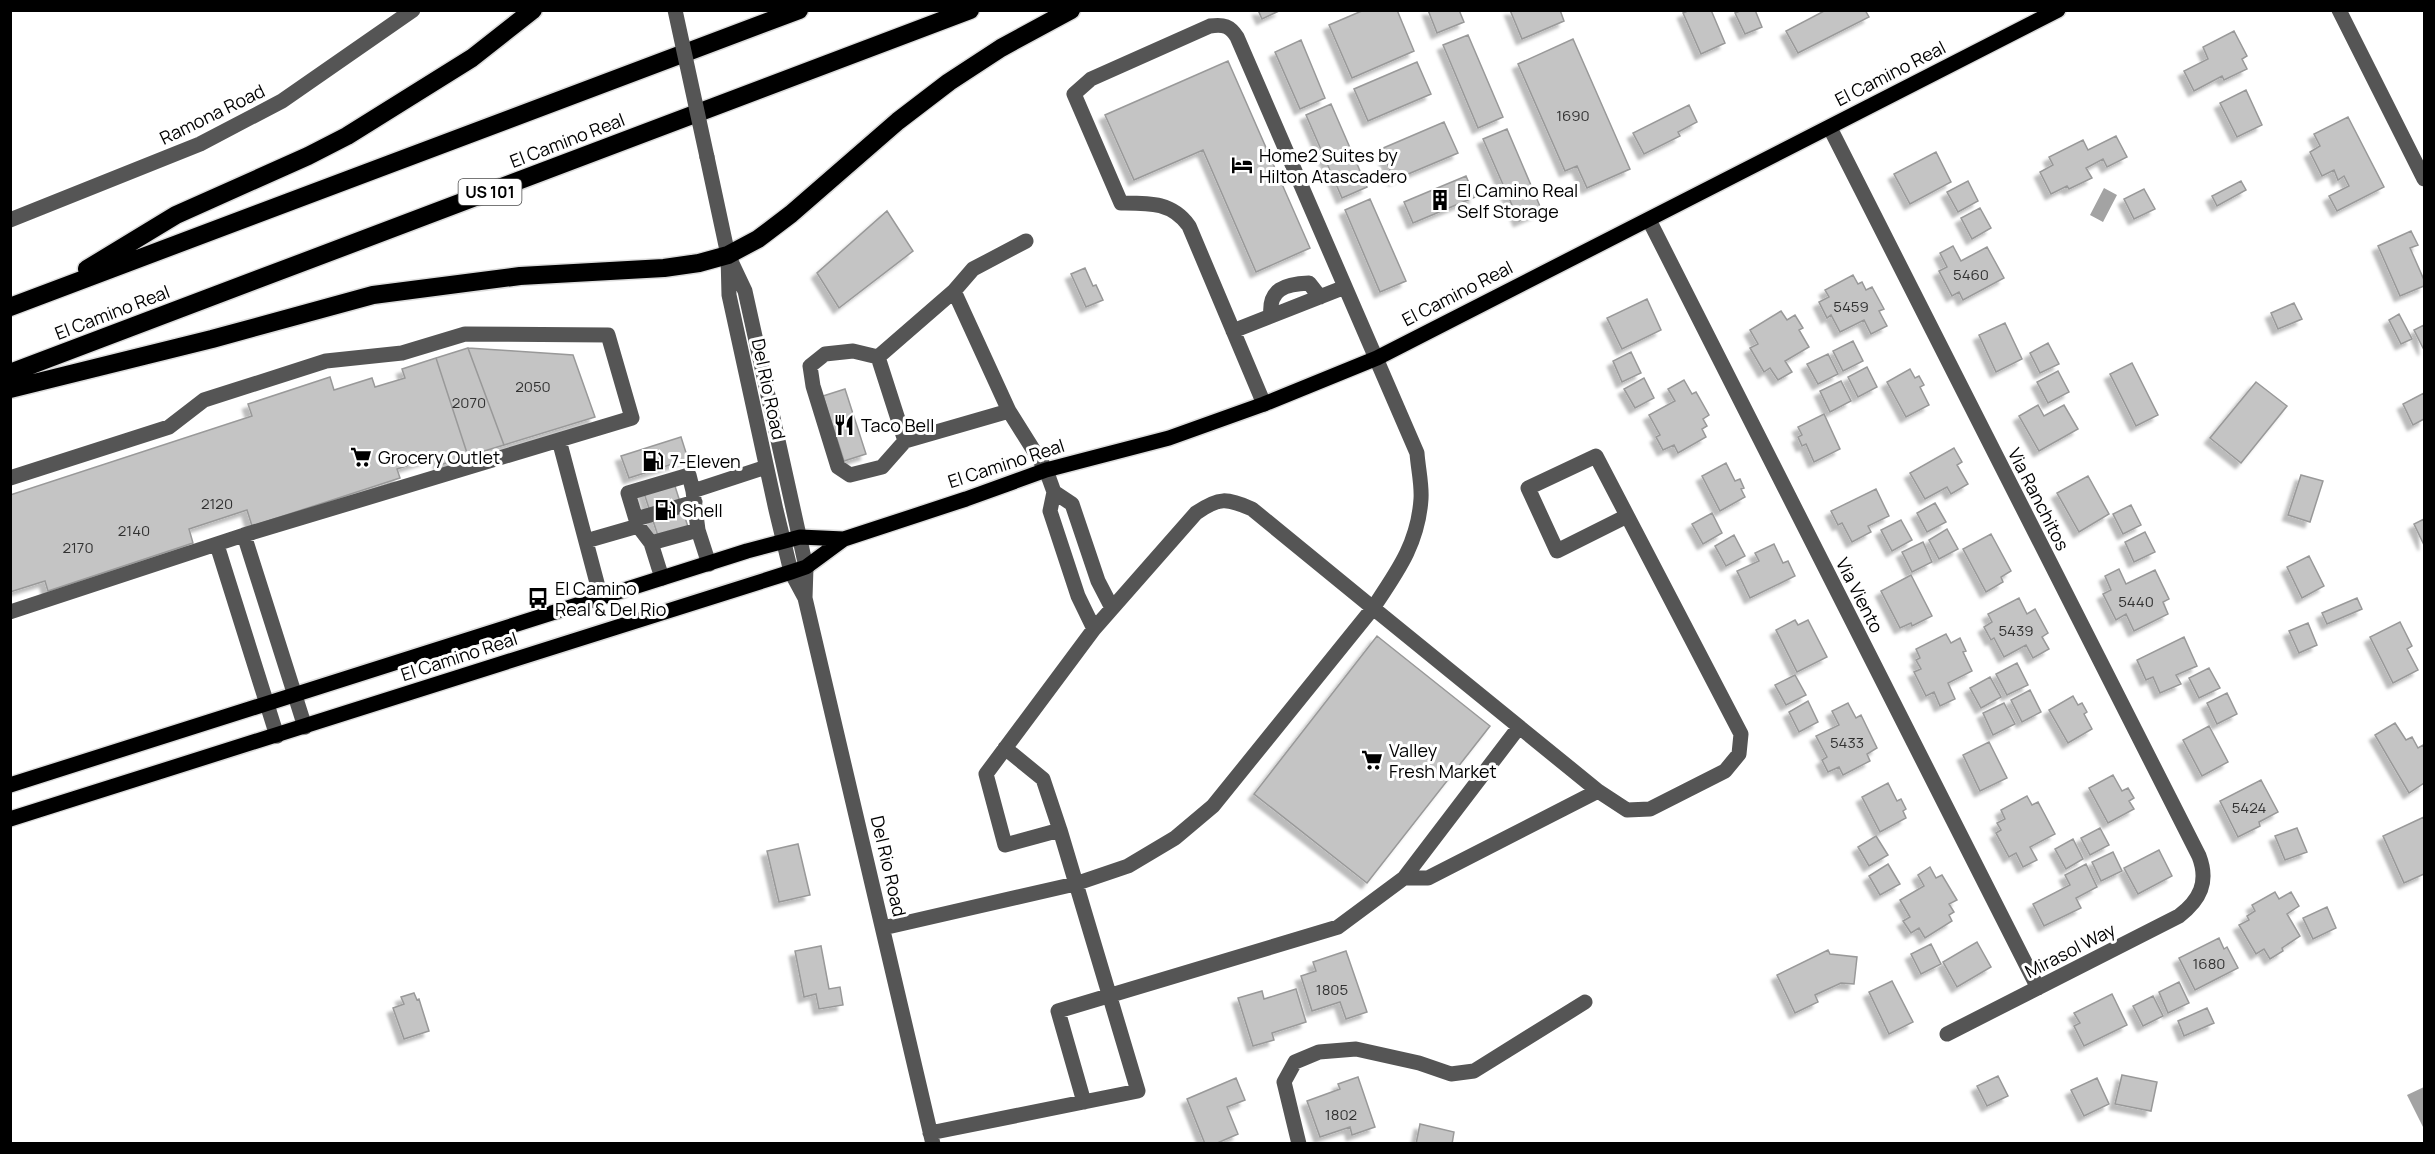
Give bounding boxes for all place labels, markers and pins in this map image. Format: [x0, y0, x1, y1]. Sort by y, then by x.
place label: Home2 Suites by Hilton Atascadero [1259, 143, 1407, 188]
hotel icon: Home2 Suites by Hilton Atascadero [1230, 153, 1254, 177]
place label: El Camino Real Self Storage [1457, 178, 1578, 223]
building icon: El Camino Real Self Storage [1428, 188, 1452, 212]
restaurant icon: Taco Bell [832, 413, 856, 437]
place label: Taco Bell [861, 413, 934, 437]
supermarket icon: Grocery Outlet [349, 445, 373, 469]
place label: Grocery Outlet [378, 445, 500, 469]
fuel station icon: 7-Eleven [641, 449, 665, 473]
place label: 7-Eleven [670, 449, 741, 473]
fuel station icon: Shell [653, 498, 677, 522]
place label: Shell [682, 498, 723, 522]
place label: El Camino Real & Del Rio [555, 576, 666, 621]
bus stop icon: El Camino Real & Del Rio [526, 586, 550, 610]
place label: Valley Fresh Market [1389, 738, 1497, 783]
supermarket icon: Valley Fresh Market [1360, 748, 1384, 772]

